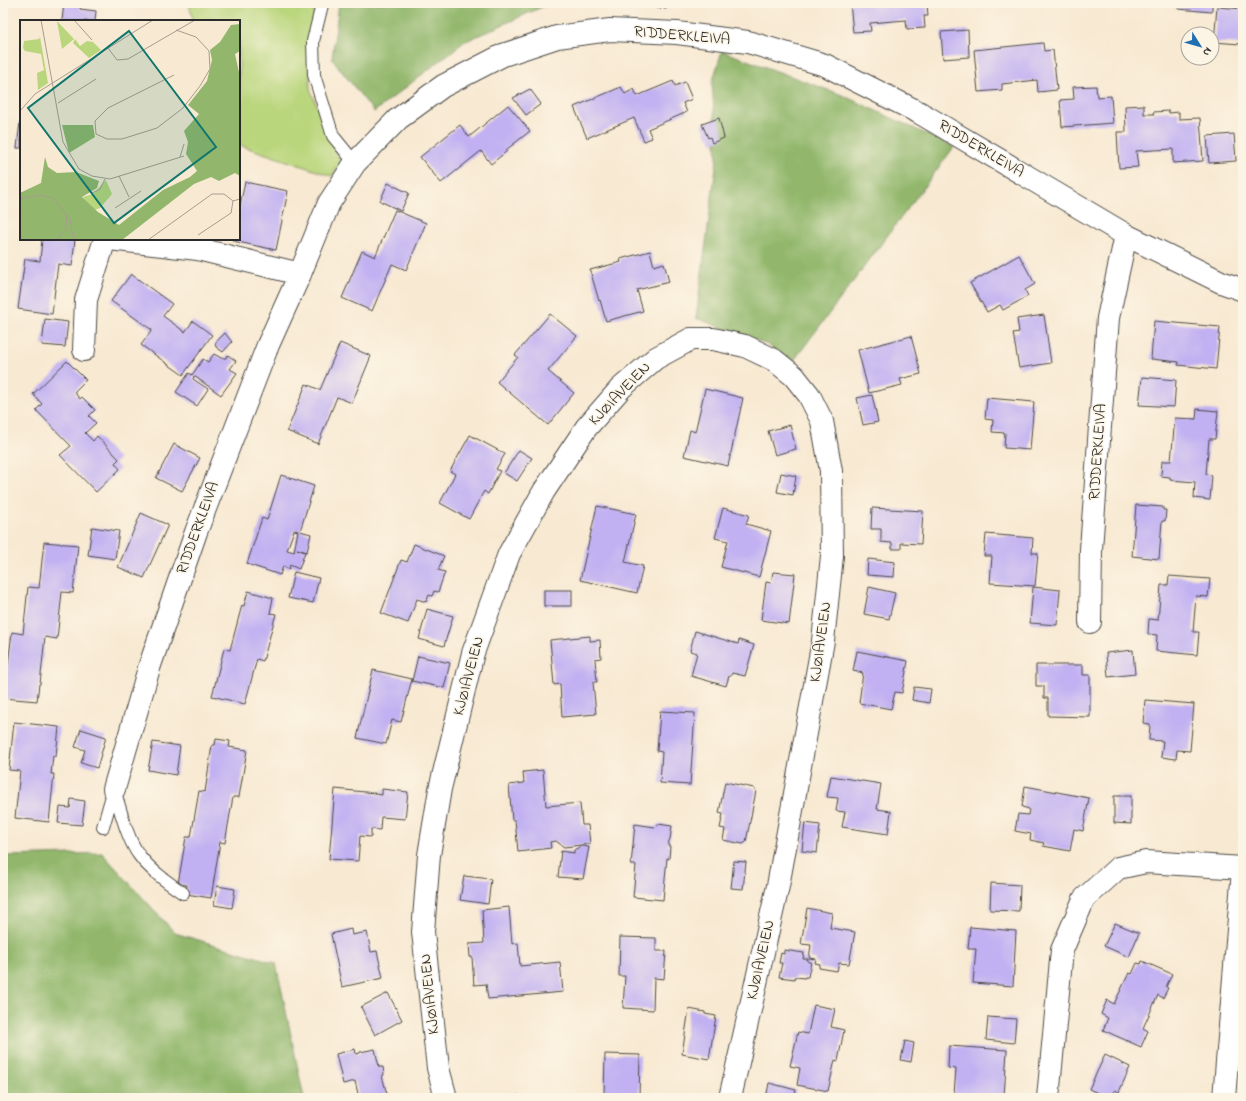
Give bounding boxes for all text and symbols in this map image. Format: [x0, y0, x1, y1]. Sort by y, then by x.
inset map [20, 20, 240, 240]
street label: RIDDERKLEIVA [633, 20, 731, 52]
north arrow [1180, 26, 1220, 66]
text: N [1199, 44, 1216, 59]
street label: RIDDERKLEIVA [933, 114, 1029, 184]
street label: KJØIAVEIEN [583, 356, 657, 432]
street label: RIDDERKLEIVA [1083, 403, 1113, 501]
street label: RIDDERKLEIVA [170, 478, 226, 578]
street label: KJØIAVEIEN [803, 600, 839, 684]
street label: KJØIAVEIEN [447, 634, 491, 718]
street label: KJØIAVEIEN [740, 918, 782, 1002]
street label: KJØIAVEIEN [414, 952, 446, 1036]

